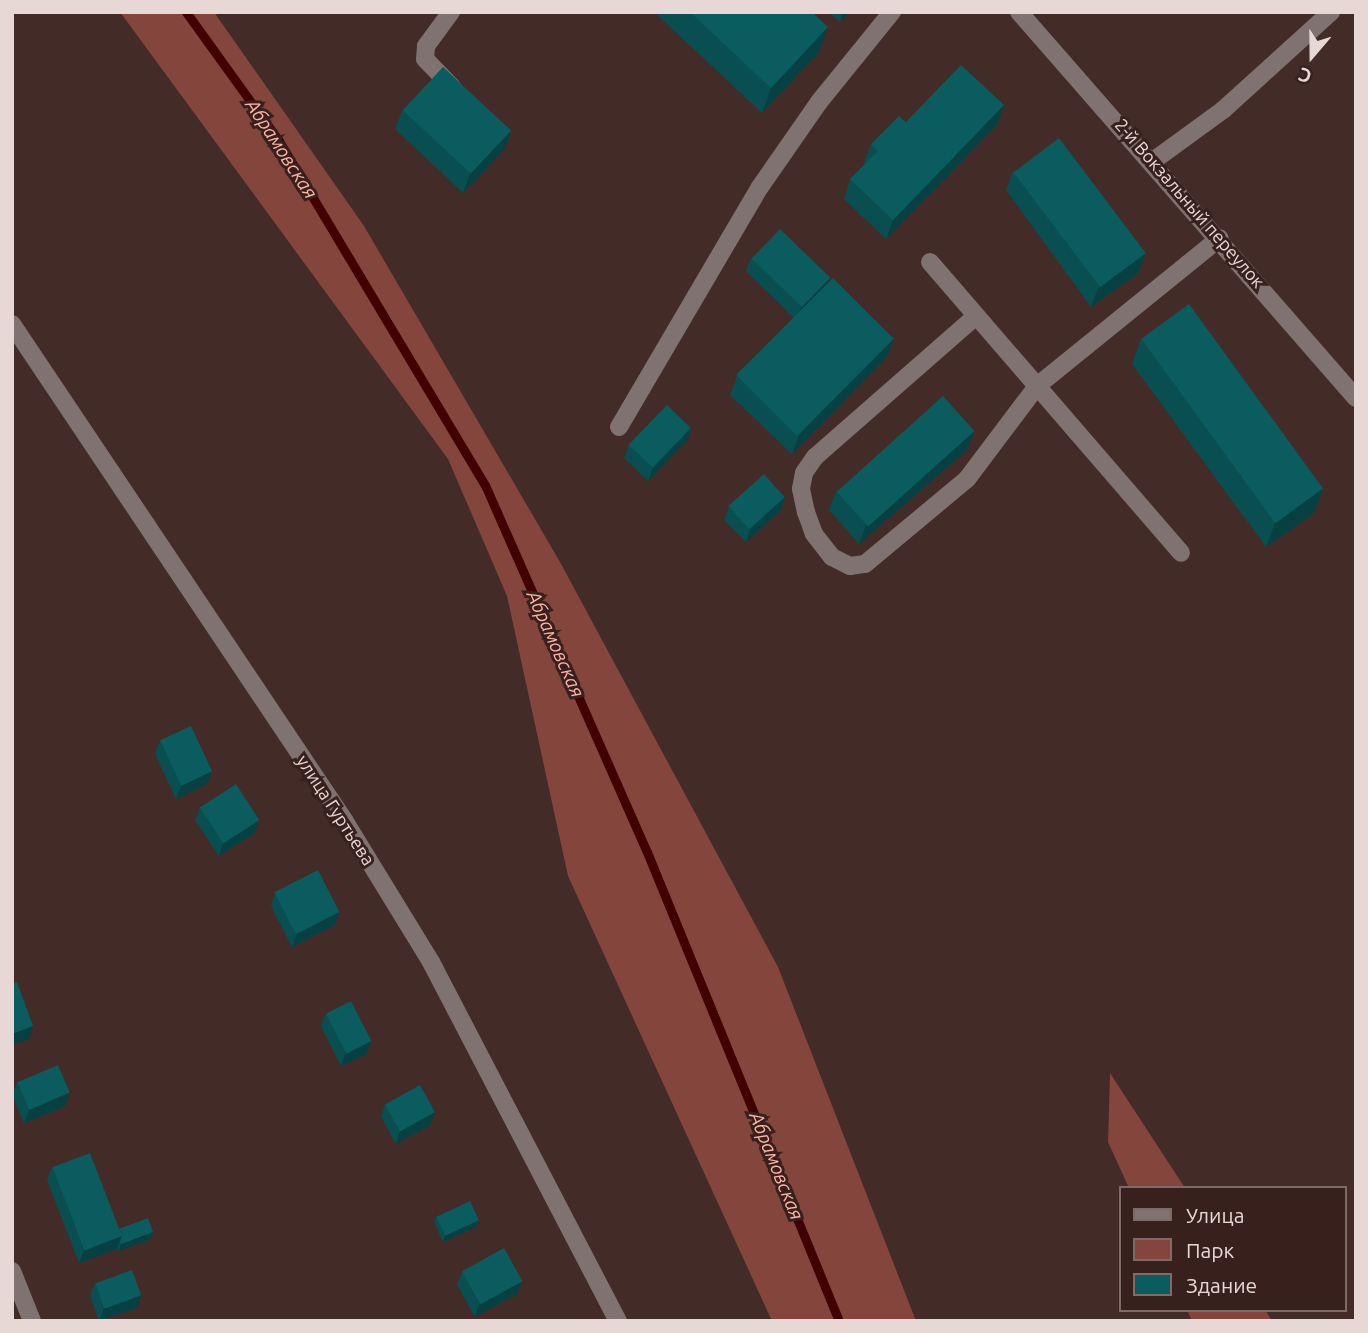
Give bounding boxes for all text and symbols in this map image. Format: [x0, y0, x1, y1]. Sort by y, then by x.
north arrow [1277, 21, 1347, 91]
text: С [1295, 63, 1314, 88]
water label: Абрамовская [240, 95, 322, 203]
street label: 2-й Вокзальный переулок [1111, 114, 1269, 292]
water label: Абрамовская [521, 587, 589, 701]
street label: улица Гуртьева [292, 751, 380, 869]
water label: Абрамовская [744, 1109, 808, 1223]
legend [1120, 1186, 1347, 1312]
text: Улица [1186, 1203, 1244, 1227]
text: Парк [1186, 1238, 1234, 1262]
text: Здание [1186, 1273, 1257, 1297]

